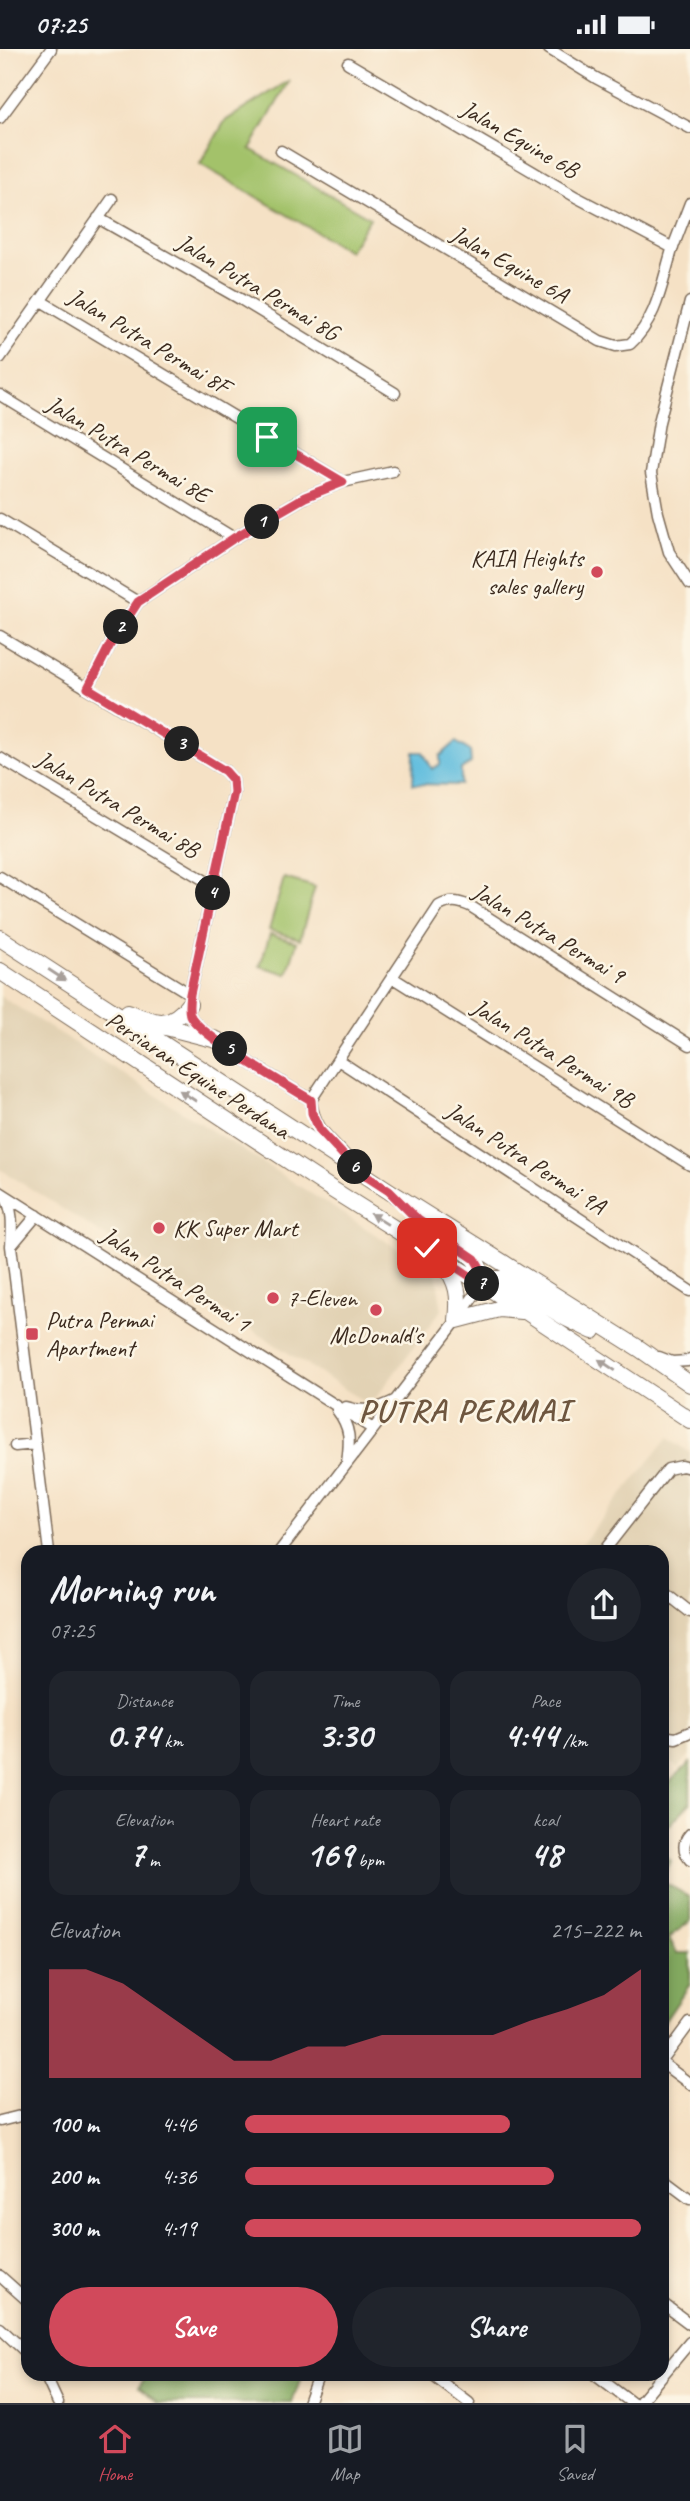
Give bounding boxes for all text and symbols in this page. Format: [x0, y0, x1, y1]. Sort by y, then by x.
text: 07:25 [35, 8, 86, 41]
street label: Jalan Equine 6B [455, 93, 585, 185]
street label: Jalan Equine 6A [445, 218, 575, 310]
street label: Jalan Putra Permai 8G [171, 226, 346, 348]
street label: Jalan Putra Permai 8F [62, 281, 239, 404]
street label: Jalan Putra Permai 8E [40, 388, 218, 511]
pin [237, 407, 297, 467]
icon: arrive [248, 418, 286, 456]
pin: 1 [244, 505, 280, 539]
text: 1 [257, 509, 266, 533]
place label: KAIA Heights sales gallery [470, 543, 586, 601]
marker: KAIA Heights sales gallery [589, 564, 605, 580]
pin: 2 [104, 609, 138, 645]
text: 2 [116, 614, 125, 638]
pin: 3 [164, 727, 200, 761]
text: 3 [177, 731, 186, 755]
street label: Jalan Putra Permai 8B [30, 743, 206, 865]
pin: 4 [196, 875, 230, 911]
street label: Jalan Putra Permai 9 [467, 875, 632, 991]
text: 4 [208, 880, 217, 904]
one-way arrow [47, 969, 67, 982]
street label: Jalan Putra Permai 9B [466, 991, 640, 1115]
street label: Persiaran Equine Perdana [101, 1004, 297, 1146]
pin: 5 [212, 1031, 247, 1067]
text: 5 [225, 1036, 234, 1060]
one-way arrow [179, 1089, 198, 1102]
street label: Jalan Putra Permai 9A [440, 1095, 612, 1221]
pin: 6 [338, 1149, 372, 1185]
text: 6 [350, 1154, 359, 1178]
place label: KK Super Mart [173, 1213, 300, 1243]
one-way arrow [370, 1213, 389, 1226]
pin [397, 1218, 457, 1278]
street label: Jalan Putra Permai 1 [95, 1219, 257, 1339]
marker: KK Super Mart [151, 1220, 167, 1236]
icon: check [408, 1229, 446, 1267]
pin: 7 [464, 1267, 500, 1301]
text: 7 [477, 1271, 486, 1295]
place label: 7-Eleven [287, 1283, 358, 1313]
marker: 7-Eleven [265, 1290, 281, 1306]
marker: McDonald's [368, 1302, 384, 1318]
place label: Putra Permai Apartment [46, 1305, 156, 1363]
place label: McDonald's [329, 1320, 425, 1350]
marker: Putra Permai Apartment [24, 1326, 40, 1342]
one-way arrow [597, 1359, 617, 1372]
district label: PUTRA PERMAI [359, 1390, 576, 1431]
text: Morning run [49, 1566, 215, 1613]
button: share [567, 1568, 641, 1642]
text: 07:25 [49, 1616, 95, 1645]
text: Distance [116, 1689, 173, 1713]
text: Time [330, 1689, 360, 1713]
text: Pace [531, 1689, 560, 1713]
text: 0.74 [106, 1713, 160, 1758]
text: 3:30 [318, 1713, 372, 1758]
text: 4:44 [504, 1713, 558, 1758]
text: km [160, 1729, 183, 1753]
text: /km [558, 1729, 587, 1753]
text: Elevation [115, 1808, 174, 1832]
text: Heart rate [310, 1808, 380, 1832]
text: kcal [533, 1808, 558, 1832]
text: 7 [129, 1832, 145, 1877]
text: 169 [306, 1832, 353, 1877]
text: 48 [530, 1832, 561, 1877]
text: m [145, 1848, 160, 1872]
text: bpm [353, 1848, 384, 1872]
text: Elevation [49, 1916, 120, 1945]
text: 215–222 m [550, 1916, 641, 1945]
text: 100 m [49, 2110, 99, 2139]
text: 4:46 [161, 2110, 197, 2139]
text: 200 m [49, 2162, 99, 2191]
text: 4:36 [161, 2162, 197, 2191]
text: 300 m [49, 2214, 99, 2243]
text: 4:19 [161, 2214, 197, 2243]
button: Save [49, 2287, 338, 2367]
button: Share [352, 2287, 641, 2367]
tab: Home [96, 2420, 134, 2486]
tab: Map [326, 2420, 364, 2486]
tab: Saved [556, 2420, 594, 2486]

